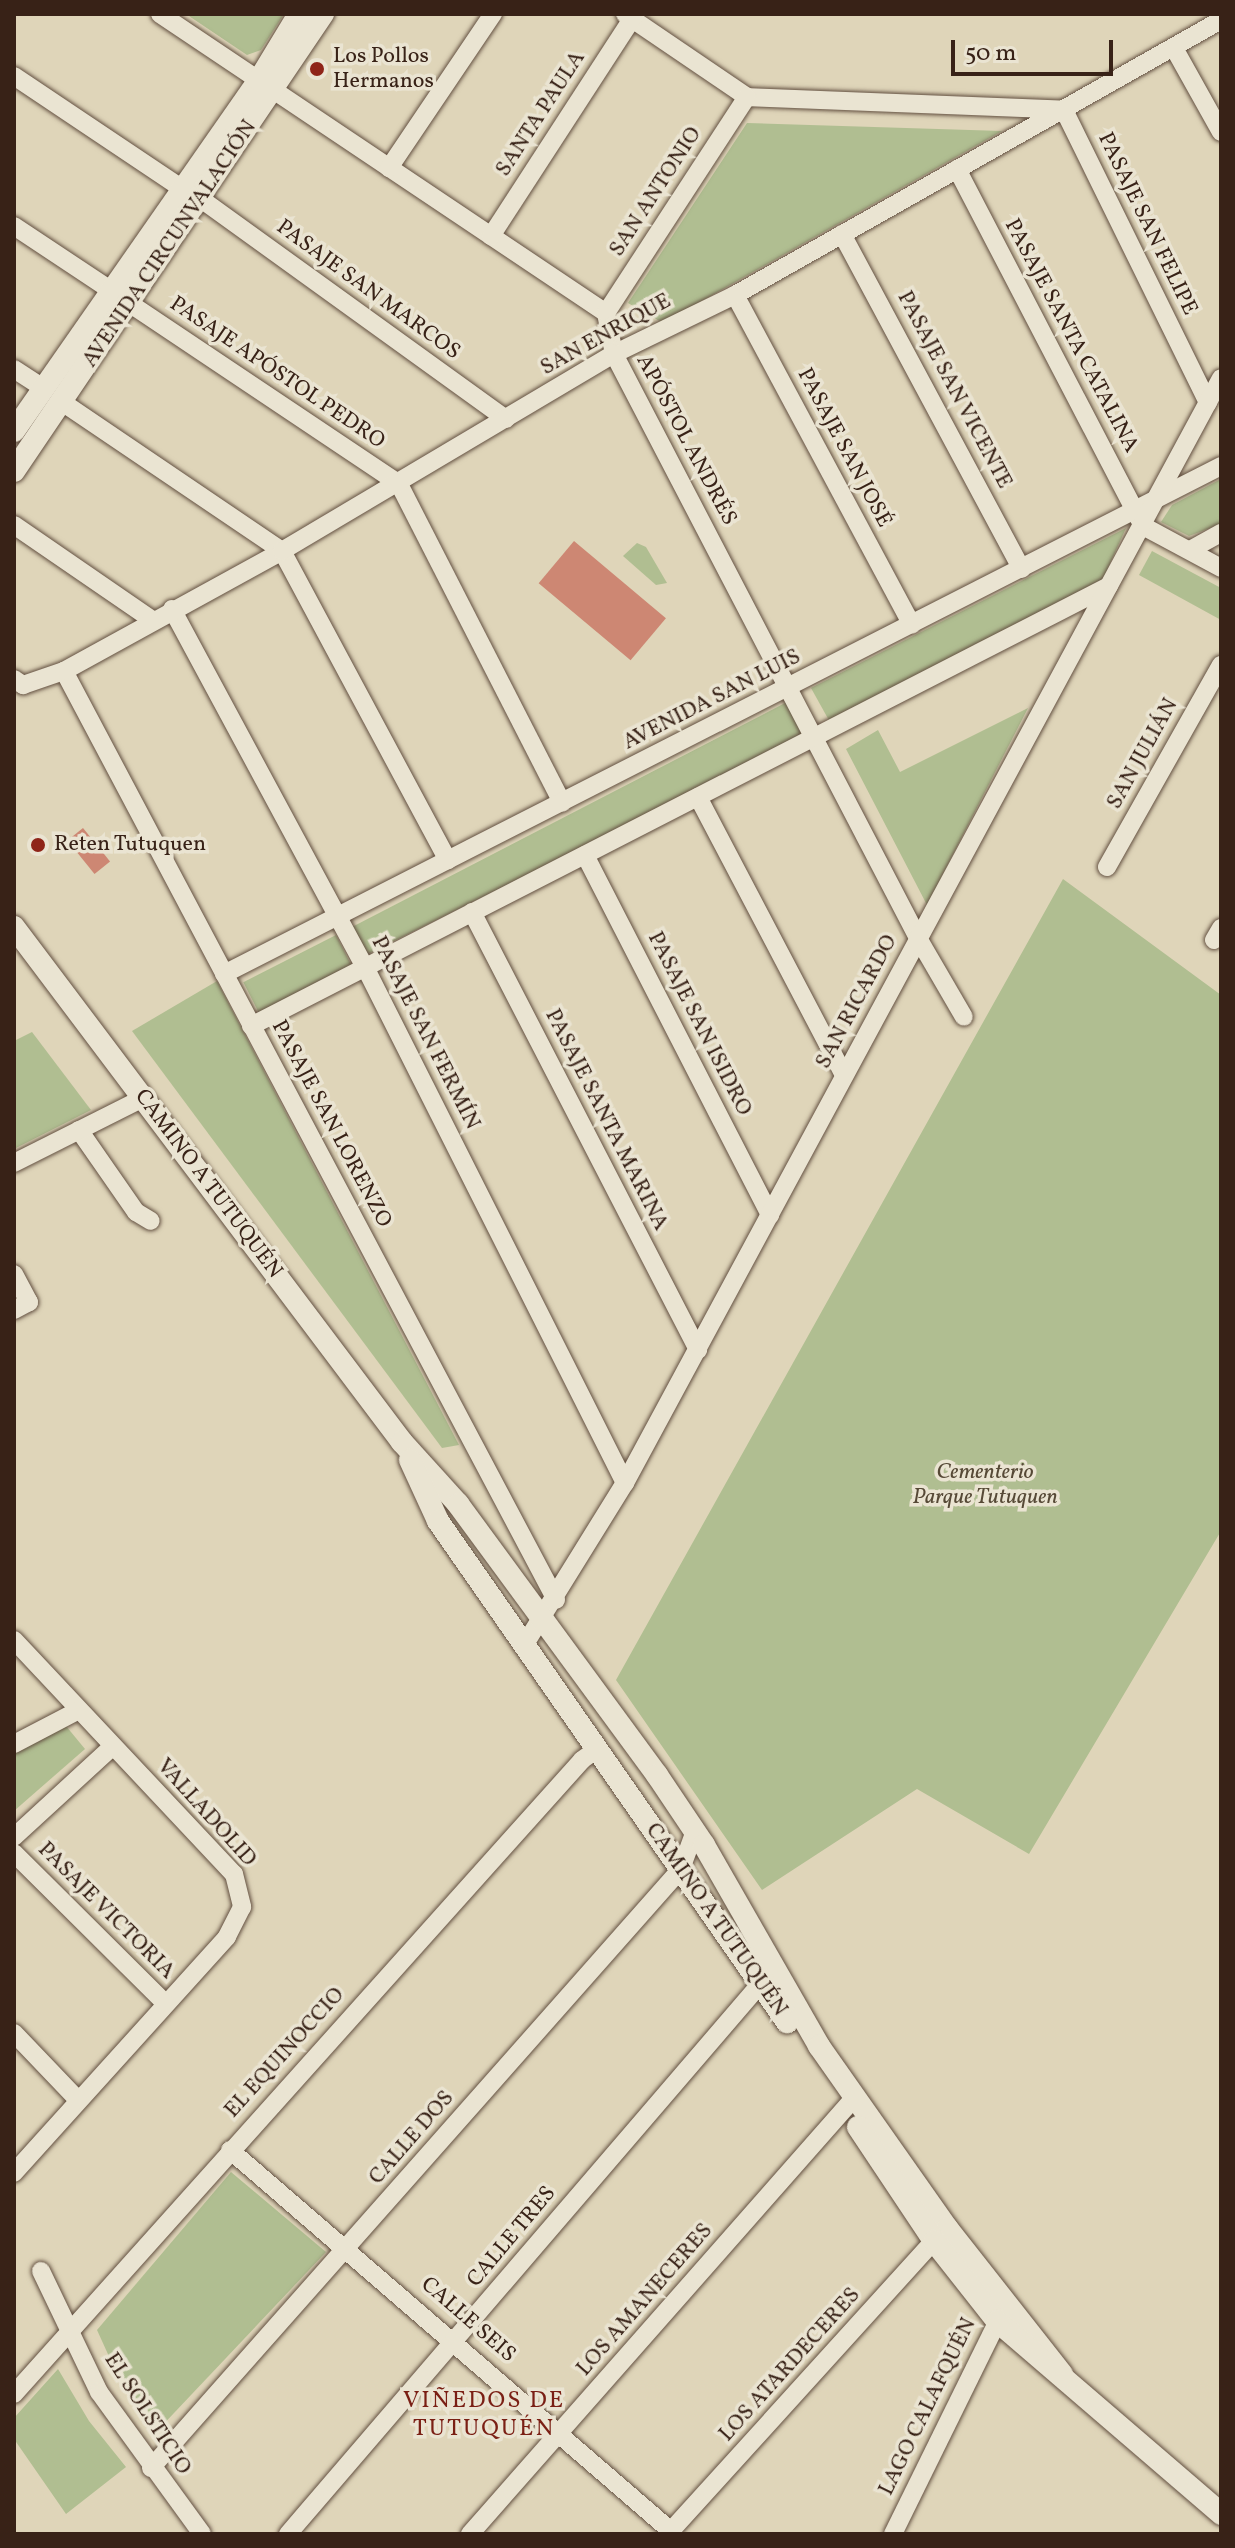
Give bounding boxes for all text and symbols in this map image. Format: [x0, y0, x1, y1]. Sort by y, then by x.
scale bar [955, 24, 1117, 74]
text: 50 m [965, 37, 1017, 71]
place label: Los Pollos Hermanos [333, 43, 434, 94]
street label: SANTA PAULA [491, 46, 591, 182]
marker: Los Pollos Hermanos [308, 60, 326, 78]
street label: AVENIDA CIRCUNVALACIÓN [77, 115, 263, 373]
street label: SAN ANTONIO [604, 122, 708, 262]
street label: PASAJE SAN FELIPE [1091, 128, 1203, 320]
street label: PASAJE SAN MARCOS [271, 214, 465, 366]
street label: PASAJE SANTA CATALINA [998, 215, 1144, 457]
street label: PASAJE SAN VICENTE [891, 287, 1017, 493]
street label: SAN ENRIQUE [536, 288, 676, 382]
street label: PASAJE APÓSTOL PEDRO [164, 291, 390, 455]
street label: APÓSTOL ANDRÉS [630, 350, 742, 530]
street label: PASAJE SAN JOSÉ [791, 364, 897, 532]
street label: AVENIDA SAN LUIS [619, 644, 805, 756]
street label: SAN JULIÁN [1102, 694, 1184, 814]
place label: Reten Tutuquen [54, 832, 207, 858]
marker: Reten Tutuquen [29, 836, 47, 854]
street label: PASAJE SAN ISIDRO [641, 928, 757, 1120]
street label: SAN RICARDO [811, 931, 903, 1073]
street label: PASAJE SAN FERMÍN [365, 932, 485, 1134]
street label: PASAJE SANTA MARINA [539, 1005, 673, 1235]
street label: PASAJE SAN LORENZO [265, 1016, 397, 1232]
street label: CAMINO A TUTUQUÉN [128, 1084, 288, 1284]
park label: Cementerio Parque Tutuquen [912, 1459, 1058, 1510]
street label: VALLADOLID [151, 1754, 261, 1872]
street label: CAMINO A TUTUQUÉN [639, 1818, 793, 2022]
street label: PASAJE VICTORIA [32, 1837, 180, 1985]
street label: EL EQUINOCCIO [220, 1982, 350, 2124]
street label: CALLE DOS [364, 2086, 460, 2190]
street label: CALLE TRES [462, 2181, 562, 2293]
street label: LOS AMANECERES [571, 2218, 719, 2382]
street label: CALLE SEIS [415, 2272, 521, 2368]
street label: LOS ATARDECERES [714, 2283, 866, 2447]
street label: LAGO CALAFQUÉN [874, 2314, 982, 2500]
street label: EL SOLSTICIO [98, 2348, 196, 2480]
district label: VIÑEDOS DE TUTUQUÉN [403, 2388, 565, 2444]

